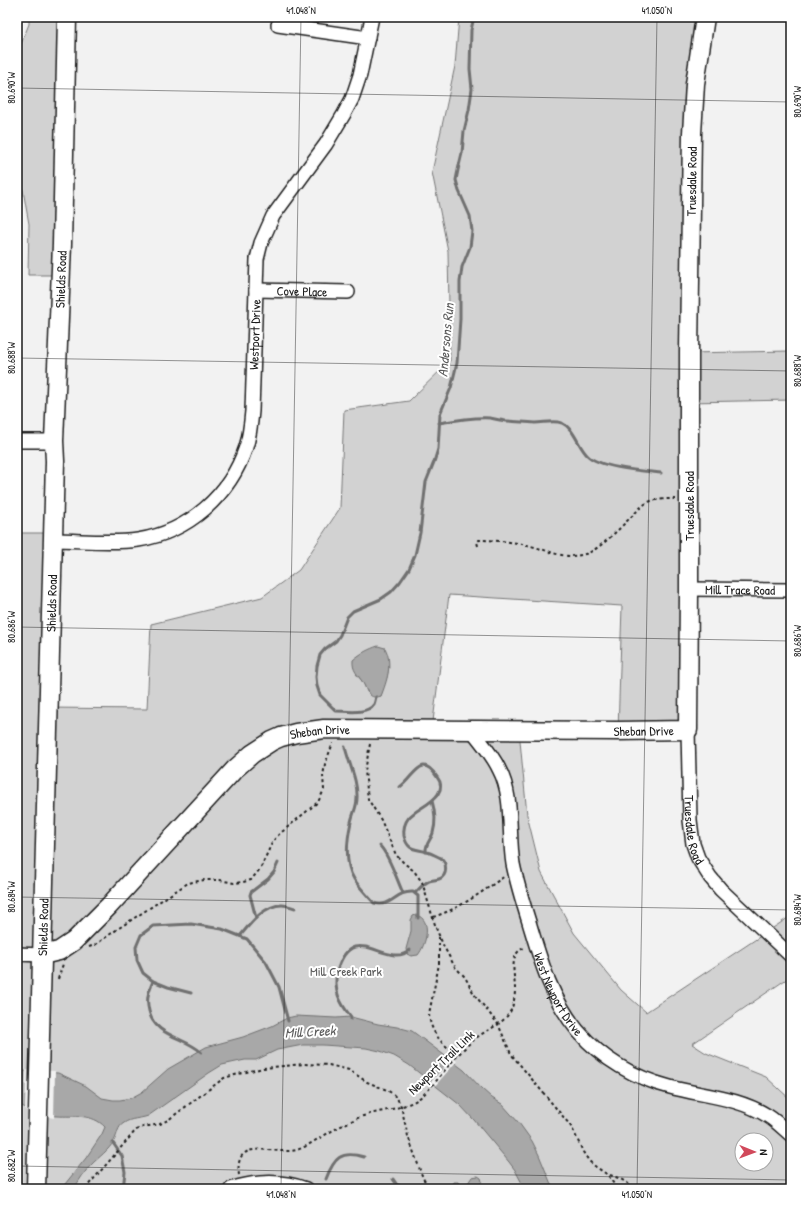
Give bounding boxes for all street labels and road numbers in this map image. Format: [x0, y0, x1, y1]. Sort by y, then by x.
street label: Truesdale Road [682, 146, 701, 216]
street label: Shields Road [50, 250, 71, 308]
street label: Cove Place [276, 281, 328, 301]
street label: Westport Drive [244, 299, 265, 370]
street label: Truesdale Road [680, 471, 698, 541]
street label: Shields Road [42, 574, 61, 632]
street label: Mill Trace Road [705, 580, 775, 599]
street label: Sheban Drive [288, 720, 350, 743]
street label: Sheban Drive [613, 721, 674, 740]
street label: Truesdale Road [680, 795, 709, 868]
street label: Shields Road [33, 898, 53, 956]
street label: West Newport Drive [530, 950, 587, 1040]
street label: Newport Trail Link [404, 1025, 479, 1098]

